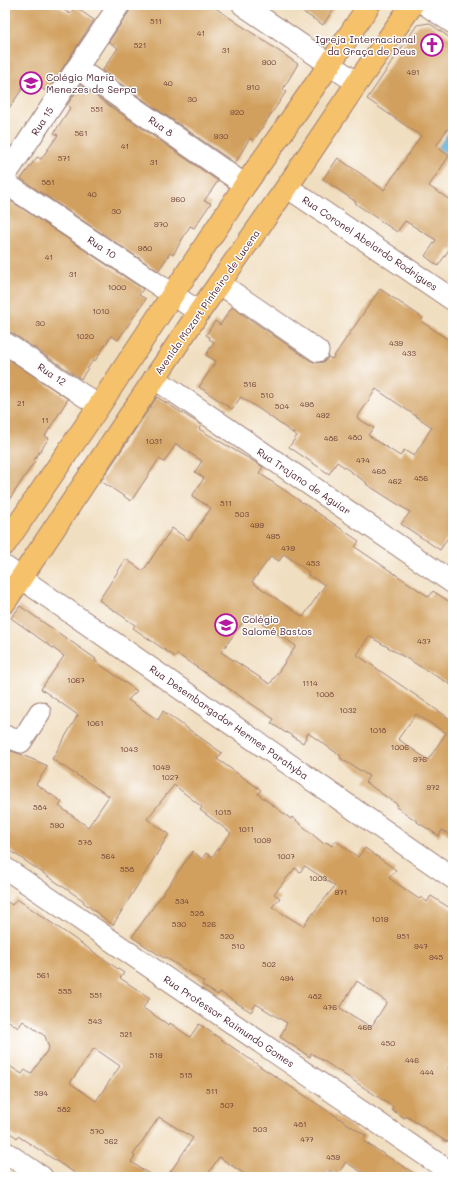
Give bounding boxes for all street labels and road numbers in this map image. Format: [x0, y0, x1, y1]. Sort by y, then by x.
street label: Rua 15 [28, 104, 57, 138]
street label: Rua 8 [146, 112, 176, 140]
street label: Rua Coronel Abelardo Rodrigues [300, 192, 441, 294]
street label: Avenida Mozart Pinheiro de Lucena [151, 227, 263, 377]
street label: Rua 10 [85, 232, 119, 262]
street label: Rua 12 [35, 359, 69, 389]
street label: Rua Trajano de Aguiar [254, 444, 354, 518]
street label: Rua Desembargador Hermes Parahyba [147, 661, 311, 783]
street label: Rua Professor Raimundo Gomes [161, 972, 297, 1070]

